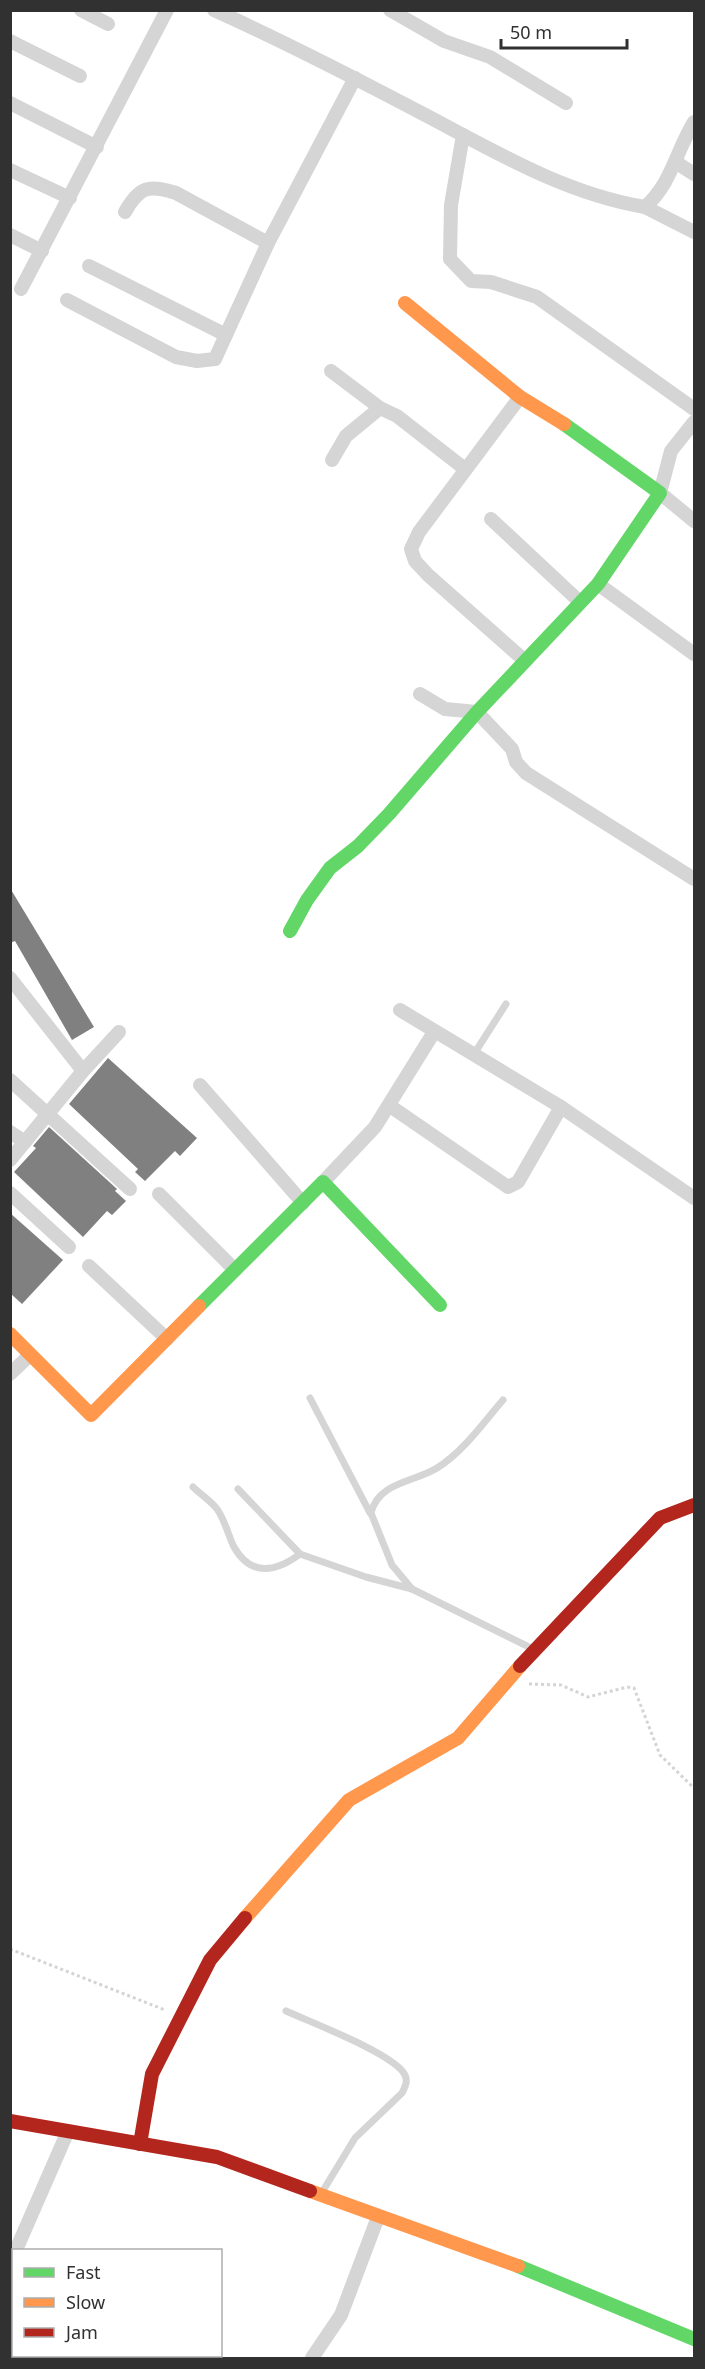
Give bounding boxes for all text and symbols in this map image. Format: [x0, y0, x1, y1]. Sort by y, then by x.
scale bar [501, 12, 627, 50]
text: 50 m [510, 20, 552, 44]
legend [12, 2249, 222, 2357]
text: Fast [66, 2260, 101, 2284]
text: Slow [66, 2290, 105, 2314]
text: Jam [64, 2320, 98, 2344]

